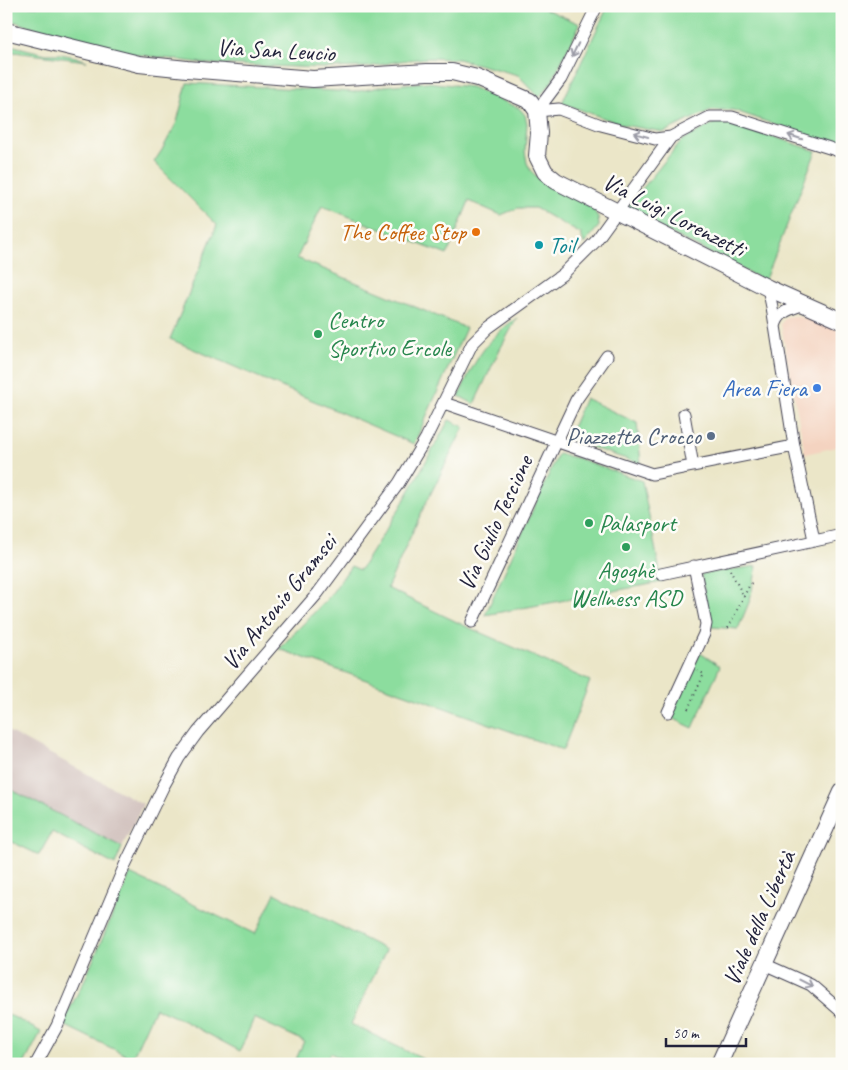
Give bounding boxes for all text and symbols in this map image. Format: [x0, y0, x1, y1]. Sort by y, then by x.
street label: Via San Leucio [216, 32, 337, 68]
one-way arrow [570, 42, 579, 57]
one-way arrow [634, 130, 650, 139]
one-way arrow [788, 131, 804, 141]
street label: Via Luigi Lorenzetti [598, 166, 753, 265]
place label: The Coffee Stop [340, 217, 468, 247]
marker: The Coffee Stop [470, 226, 482, 238]
place label: Toil [549, 230, 579, 260]
marker: Toil [533, 239, 545, 251]
place label: Centro Sportivo Ercole [328, 305, 453, 363]
marker: Centro Sportivo Ercole [312, 328, 324, 340]
place label: Area Fiera [722, 373, 808, 403]
marker: Area Fiera [811, 382, 823, 394]
place label: Piazzetta Crocco [566, 421, 703, 451]
marker: Piazzetta Crocco [705, 430, 717, 442]
street label: Via Giulio Tescione [451, 449, 540, 595]
place label: Palasport [599, 508, 678, 538]
marker: Palasport [583, 517, 595, 529]
street label: Via Antonio Gramsci [215, 526, 345, 676]
marker: Agoghè Wellness ASD [620, 541, 632, 553]
place label: Agoghè Wellness ASD [570, 555, 684, 613]
street label: Viale della Libertà [716, 845, 803, 990]
one-way arrow [798, 979, 813, 988]
scale bar [666, 1015, 746, 1047]
text: 50 m [673, 1024, 700, 1043]

